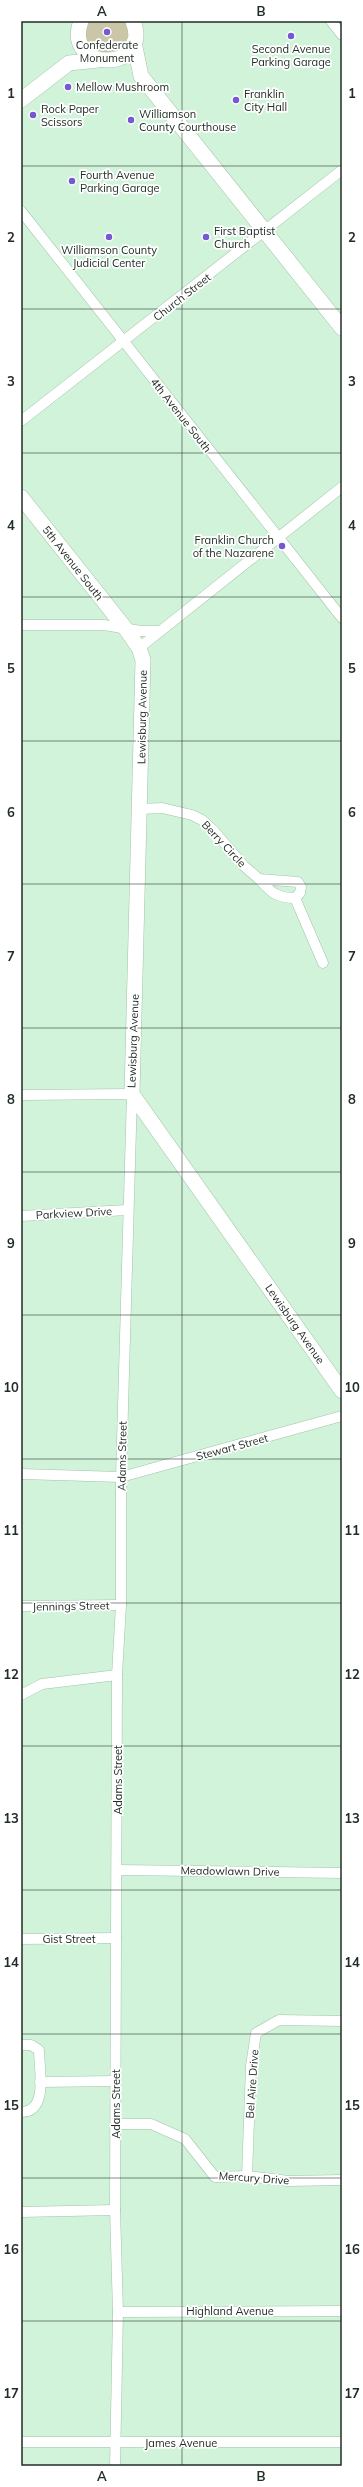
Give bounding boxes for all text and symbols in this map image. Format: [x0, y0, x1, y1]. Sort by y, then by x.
text: A [97, 3, 107, 19]
text: B [257, 3, 266, 19]
marker: Confederate Monument [102, 27, 112, 37]
marker: Second Avenue Parking Garage [286, 31, 296, 41]
place label: Confederate Monument [76, 38, 138, 65]
place label: Second Avenue Parking Garage [251, 42, 331, 69]
place label: Mellow Mushroom [76, 80, 169, 94]
marker: Mellow Mushroom [63, 82, 73, 92]
text: 1 [7, 85, 15, 101]
text: 1 [348, 85, 356, 101]
place label: Franklin City Hall [244, 87, 287, 114]
marker: Franklin City Hall [231, 95, 241, 105]
place label: Rock Paper Scissors [41, 102, 99, 129]
place label: Williamson County Courthouse [139, 107, 236, 134]
marker: Rock Paper Scissors [28, 110, 38, 120]
marker: Williamson County Courthouse [126, 115, 136, 125]
place label: Fourth Avenue Parking Garage [80, 168, 160, 195]
marker: Fourth Avenue Parking Garage [67, 176, 77, 186]
place label: First Baptist Church [214, 224, 275, 251]
text: 2 [7, 229, 15, 245]
text: 2 [348, 229, 356, 245]
marker: Williamson County Judicial Center [104, 232, 114, 242]
marker: First Baptist Church [201, 232, 211, 242]
place label: Williamson County Judicial Center [61, 243, 157, 270]
street label: Church Street [150, 270, 214, 324]
text: 3 [7, 373, 15, 389]
text: 3 [348, 373, 356, 389]
street label: 4th Avenue South [148, 375, 214, 455]
text: 4 [7, 517, 15, 533]
text: 4 [348, 517, 356, 533]
street label: 5th Avenue South [40, 523, 106, 603]
place label: Franklin Church of the Nazarene [193, 533, 274, 560]
marker: Franklin Church of the Nazarene [277, 541, 287, 551]
text: 5 [7, 660, 15, 676]
text: 5 [348, 660, 356, 676]
street label: Lewisburg Avenue [134, 670, 150, 764]
text: 6 [7, 804, 15, 820]
text: 6 [348, 804, 356, 820]
street label: Berry Circle [199, 818, 249, 870]
text: 7 [7, 948, 15, 964]
text: 7 [348, 948, 356, 964]
street label: Lewisburg Avenue [124, 994, 142, 1088]
text: 8 [7, 1091, 15, 1107]
text: 8 [348, 1091, 356, 1107]
street label: Parkview Drive [36, 1204, 112, 1222]
text: 9 [7, 1235, 15, 1251]
text: 9 [348, 1235, 356, 1251]
street label: Lewisburg Avenue [262, 1281, 328, 1367]
text: 10 [3, 1379, 19, 1395]
text: 10 [344, 1379, 360, 1395]
street label: Adams Street [114, 1421, 130, 1491]
street label: Stewart Street [194, 1431, 270, 1463]
text: 11 [3, 1522, 19, 1538]
text: 11 [344, 1522, 360, 1538]
street label: Jennings Street [32, 1598, 110, 1614]
text: 12 [3, 1666, 19, 1682]
text: 12 [344, 1666, 360, 1682]
street label: Adams Street [111, 1745, 125, 1815]
text: 13 [3, 1810, 19, 1826]
text: 13 [344, 1810, 360, 1826]
street label: Meadowlawn Drive [180, 1863, 280, 1879]
street label: Gist Street [42, 1932, 96, 1946]
text: 14 [3, 1954, 19, 1970]
text: 14 [344, 1954, 360, 1970]
street label: Bel Aire Drive [243, 2049, 261, 2119]
street label: Adams Street [109, 2069, 123, 2139]
text: 15 [3, 2097, 19, 2113]
text: 15 [344, 2097, 360, 2113]
street label: Mercury Drive [218, 2169, 290, 2187]
text: 16 [3, 2241, 19, 2257]
text: 16 [344, 2241, 360, 2257]
street label: Highland Avenue [186, 2304, 274, 2318]
text: 17 [3, 2385, 19, 2401]
text: 17 [344, 2385, 360, 2401]
street label: James Avenue [145, 2436, 217, 2450]
text: A [97, 2468, 107, 2484]
text: B [257, 2468, 266, 2484]

